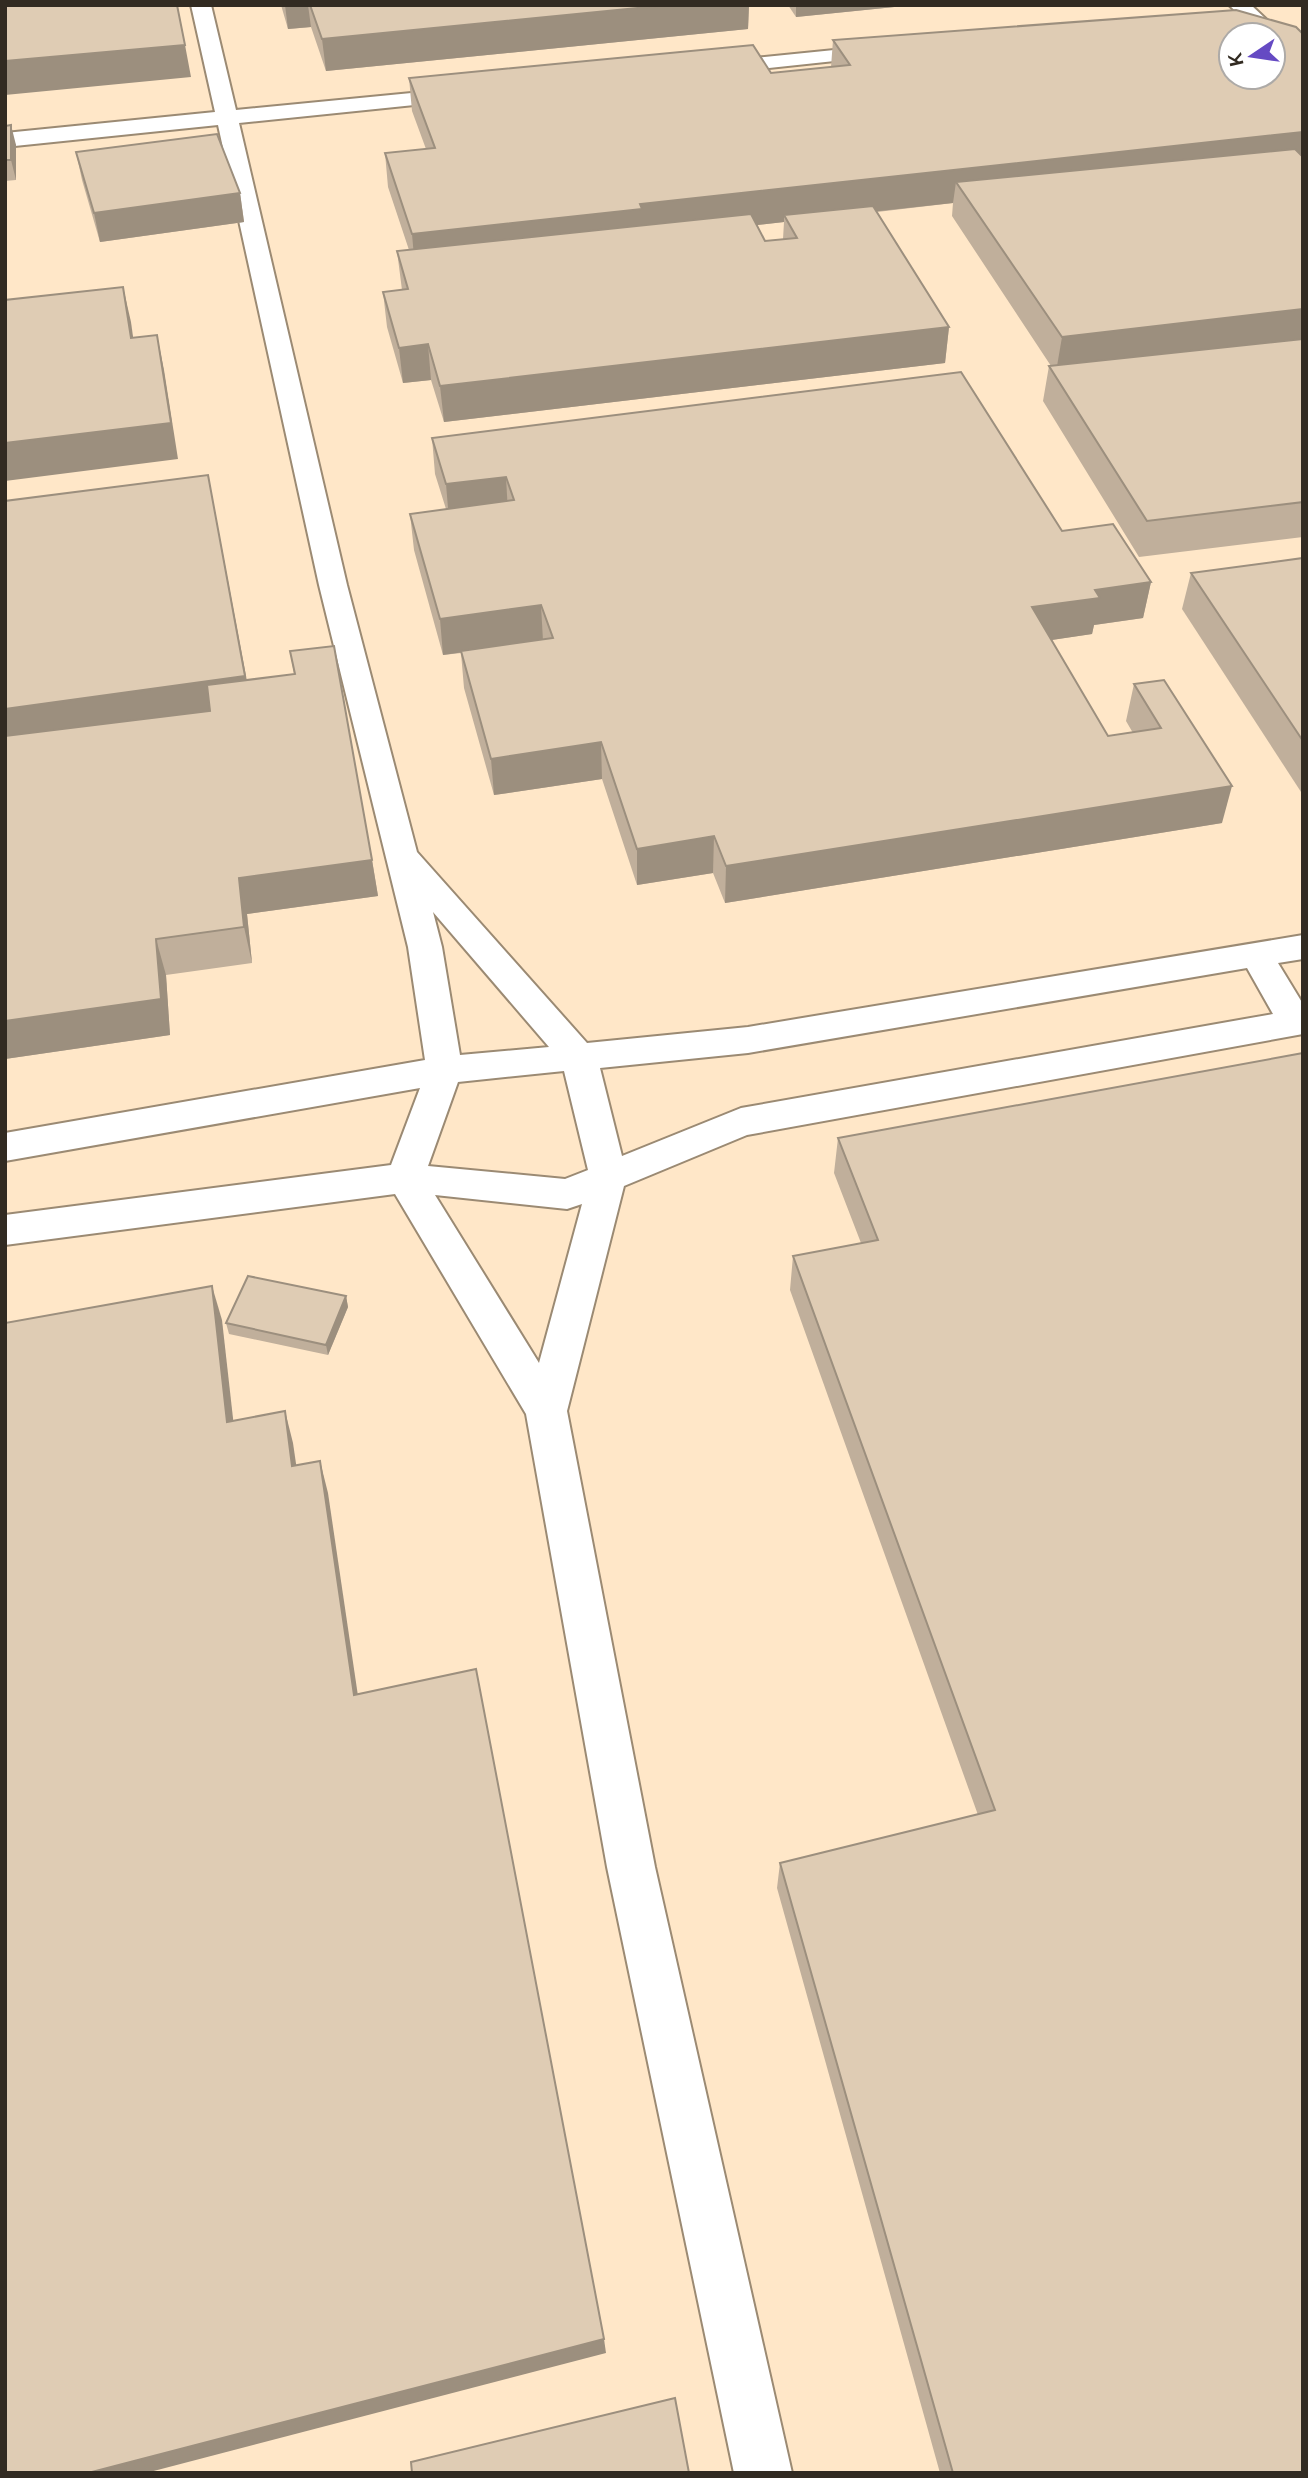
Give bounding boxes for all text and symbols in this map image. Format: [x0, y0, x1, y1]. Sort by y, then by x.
north arrow [1217, 21, 1287, 91]
text: K [1223, 51, 1248, 68]

